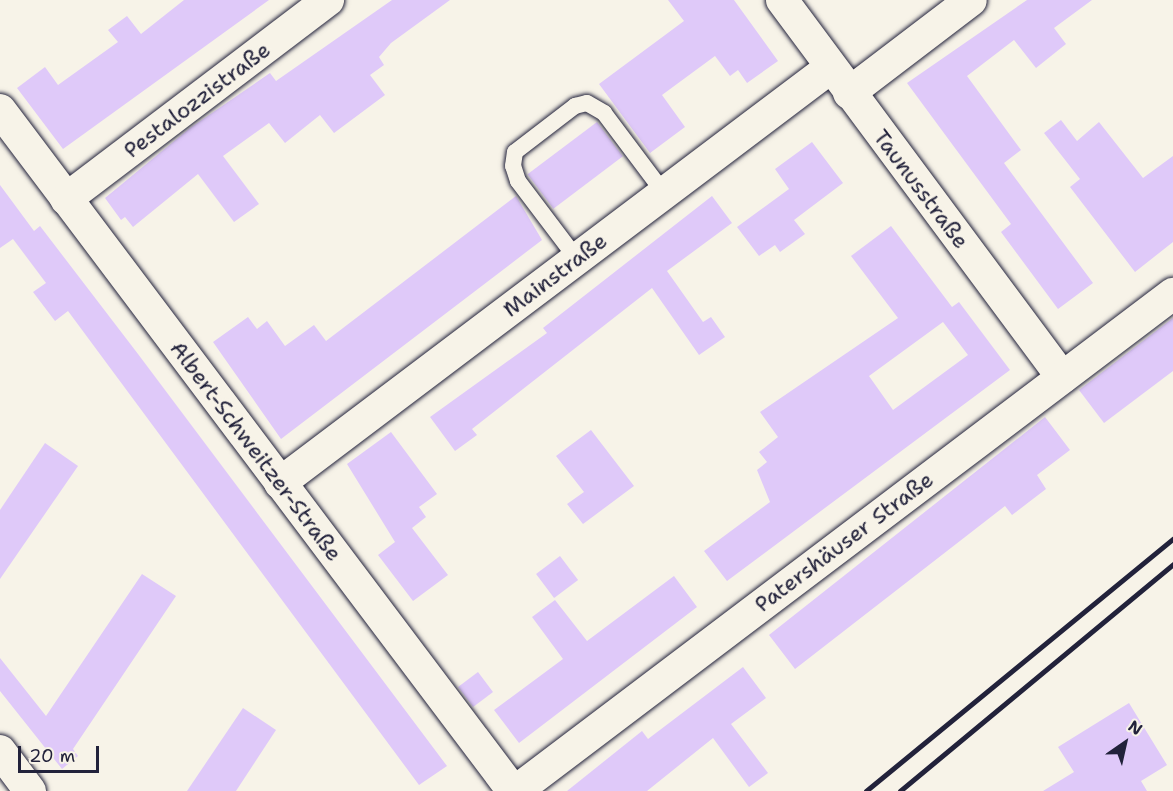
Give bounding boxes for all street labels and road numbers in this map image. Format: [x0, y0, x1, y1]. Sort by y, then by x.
street label: Pestalozzistraße [119, 36, 275, 164]
street label: Taunusstraße [868, 124, 974, 254]
street label: Mainstraße [498, 227, 612, 323]
street label: Albert-Schweitzer-Straße [165, 336, 347, 566]
street label: Patershäuser Straße [749, 466, 939, 618]

